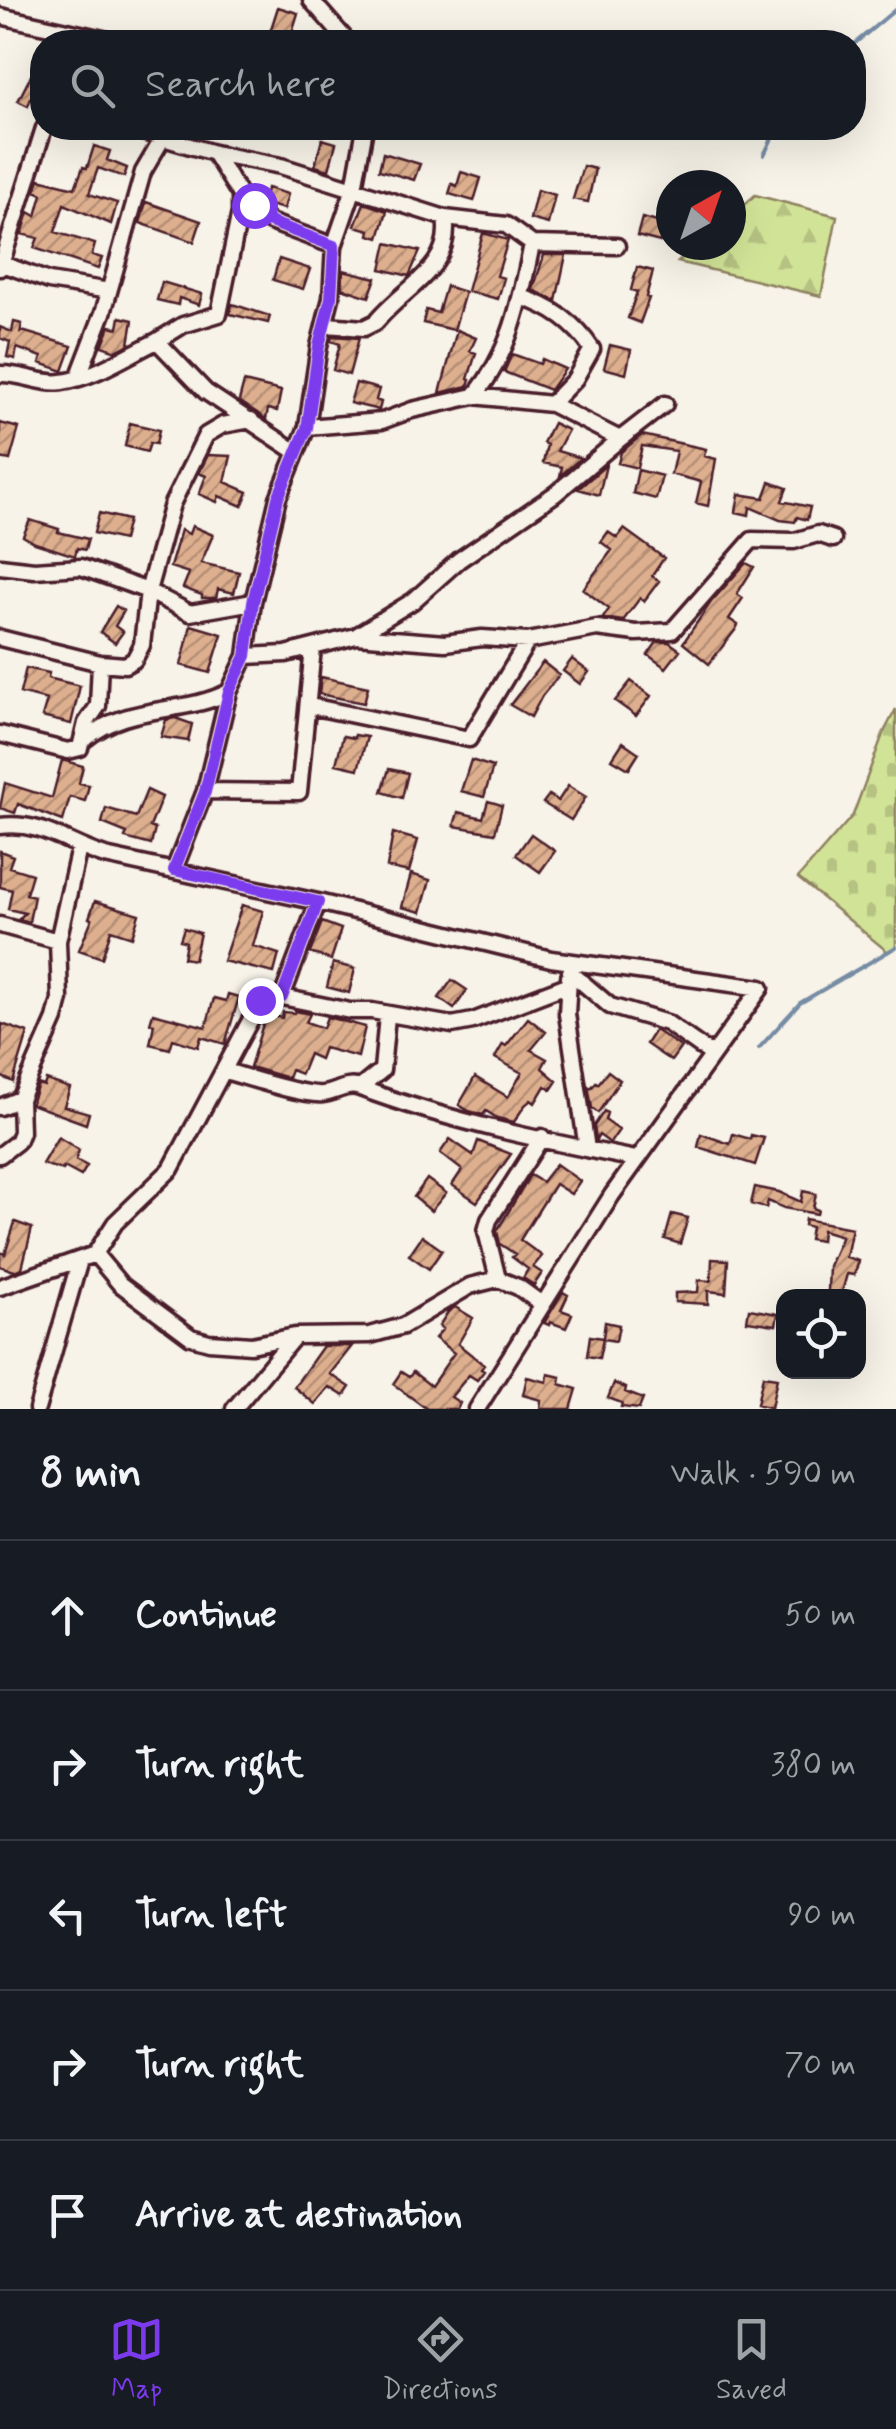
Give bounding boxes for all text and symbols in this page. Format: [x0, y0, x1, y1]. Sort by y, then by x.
search box [30, 30, 866, 140]
icon: search [65, 58, 120, 113]
text: Search here [145, 61, 336, 110]
north arrow [656, 170, 746, 260]
route start [232, 183, 278, 229]
route end [238, 978, 284, 1024]
map controls [776, 1289, 866, 1379]
button: locate [776, 1289, 866, 1379]
text: 8 min [40, 1447, 142, 1502]
text: Walk · 590 m [671, 1453, 856, 1495]
icon: ahead [40, 1588, 95, 1643]
text: Continue [135, 1591, 277, 1640]
text: 50 m [784, 1594, 856, 1636]
icon: right [40, 1738, 95, 1793]
text: Turn right [135, 1741, 304, 1790]
text: 380 m [771, 1744, 856, 1786]
icon: left [40, 1888, 95, 1943]
text: Turn left [135, 1891, 287, 1940]
text: 90 m [788, 1894, 856, 1936]
icon: right [40, 2038, 95, 2093]
text: Turn right [135, 2041, 304, 2090]
text: 70 m [784, 2044, 856, 2086]
icon: arrive [40, 2188, 95, 2243]
text: Arrive at destination [135, 2191, 462, 2240]
tab: Map [109, 2312, 164, 2409]
tab: Directions [383, 2312, 498, 2409]
tab: Saved [716, 2312, 787, 2409]

